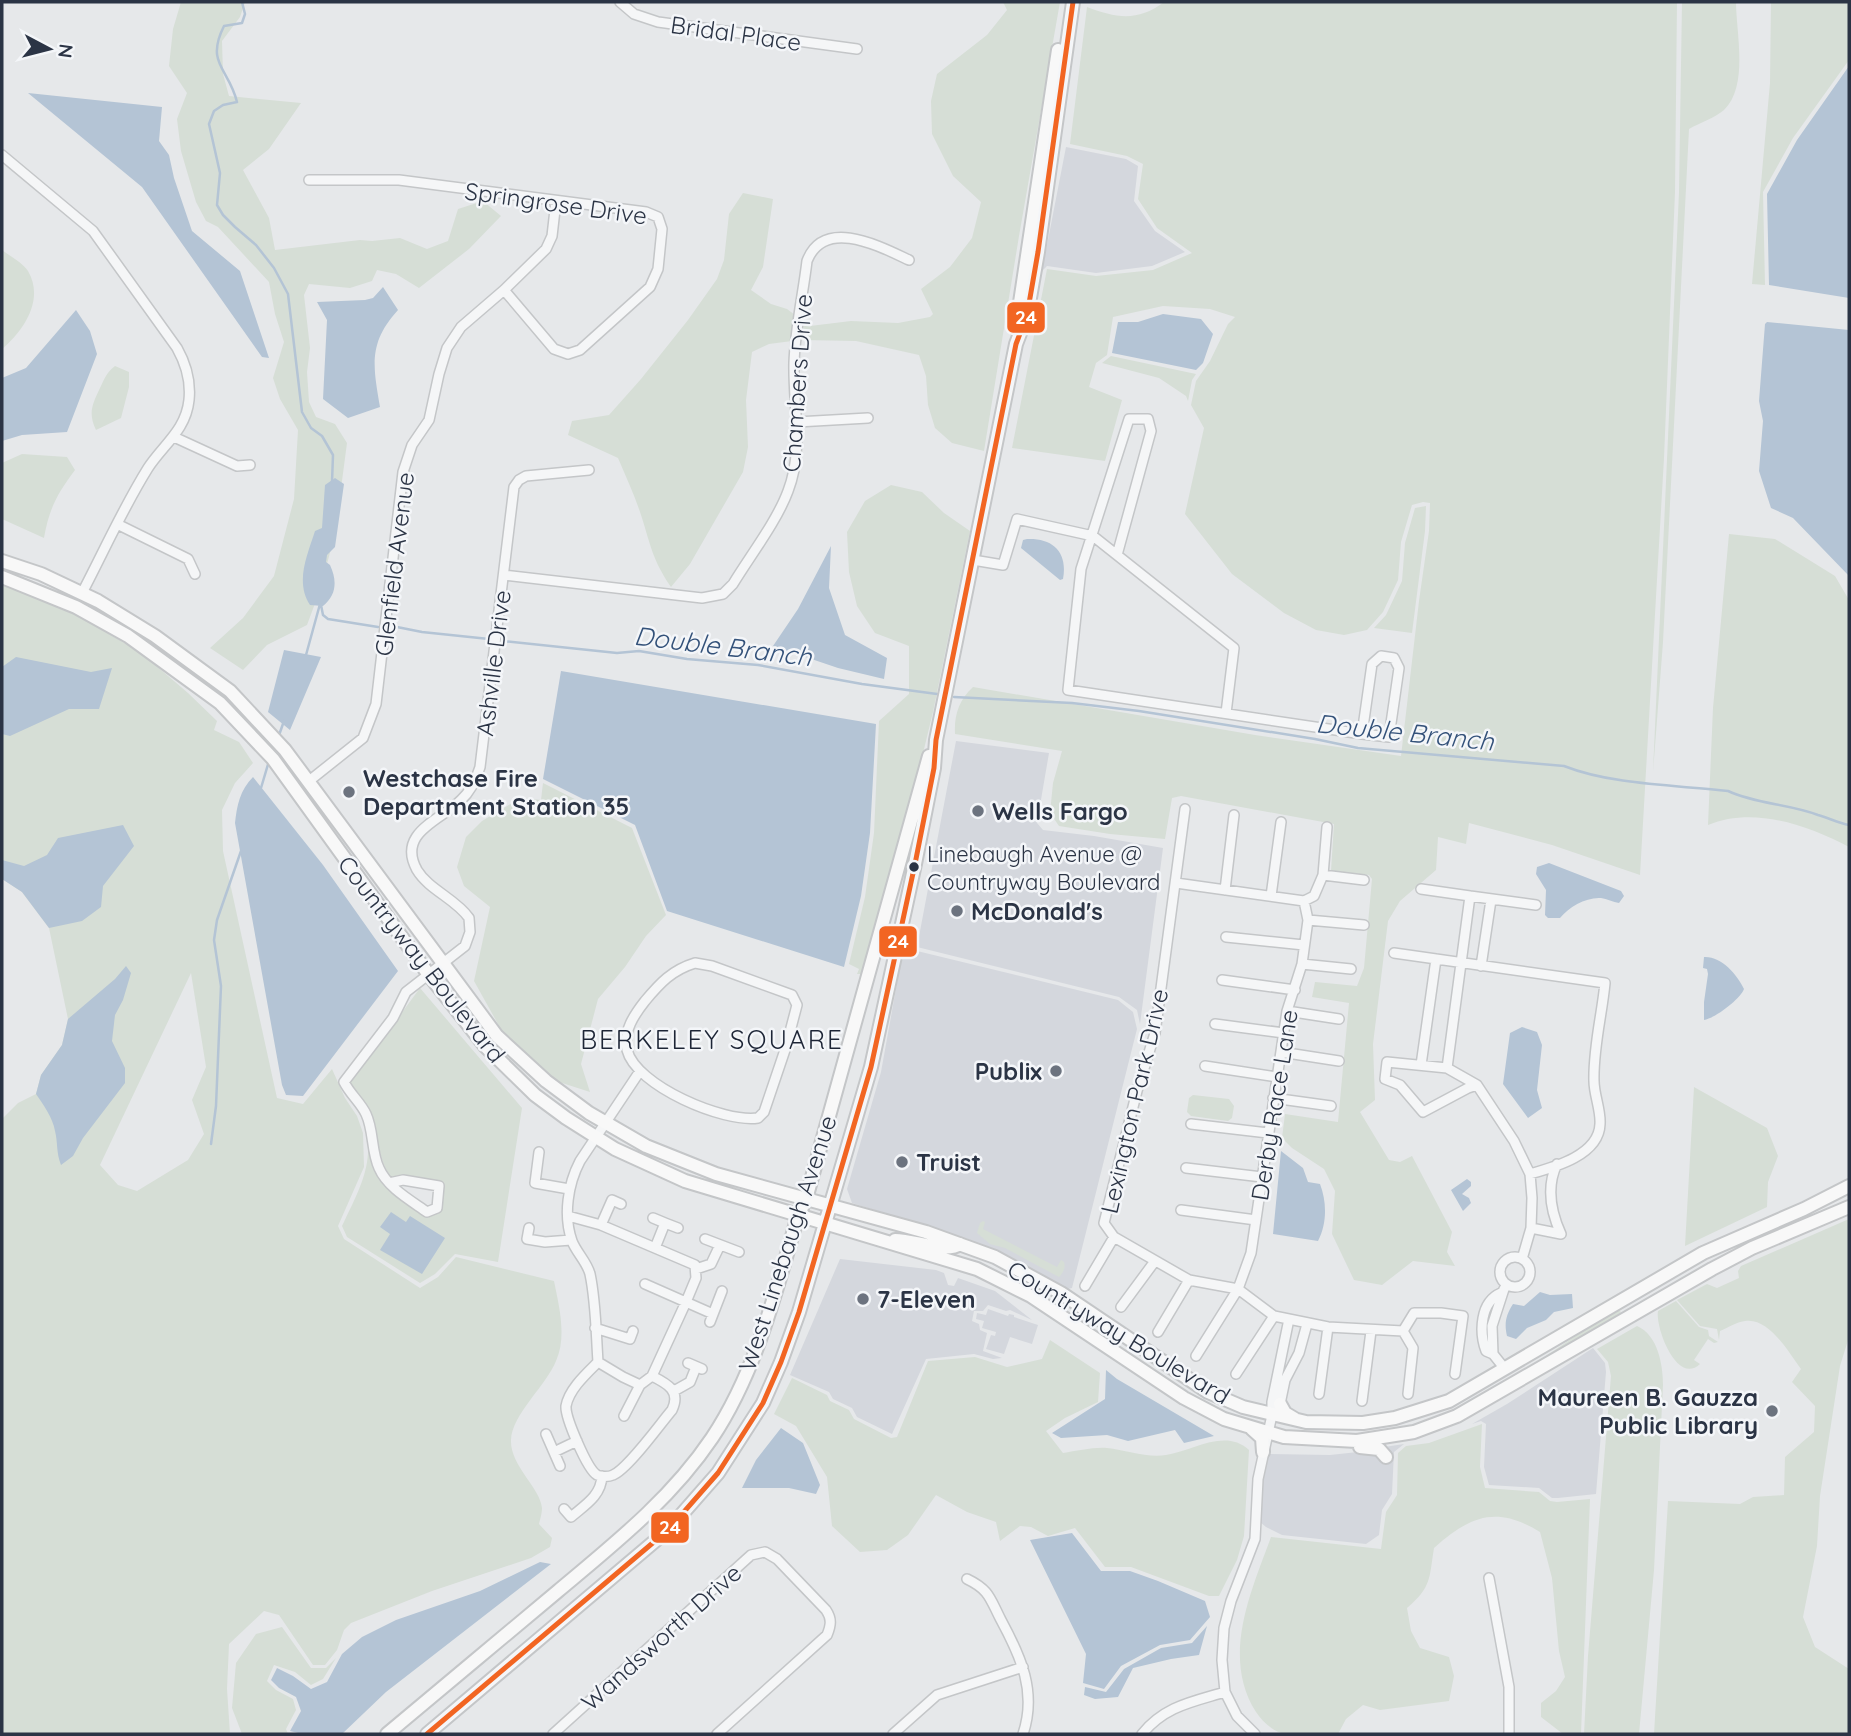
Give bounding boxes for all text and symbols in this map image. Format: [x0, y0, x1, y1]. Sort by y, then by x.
street label: Bridal Place [669, 9, 803, 57]
north arrow [14, 14, 84, 84]
text: N [53, 43, 79, 59]
street label: Springrose Drive [463, 175, 649, 231]
street label: Chambers Drive [776, 293, 818, 473]
line badge: 24 [1006, 301, 1046, 334]
text: 24 [1015, 305, 1037, 329]
street label: Glenfield Avenue [368, 470, 420, 658]
street label: Ashville Drive [469, 588, 517, 738]
water label: Double Branch [632, 619, 815, 673]
water label: Double Branch [1315, 706, 1497, 758]
place label: Westchase Fire Department Station 35 [363, 763, 629, 821]
marker: Westchase Fire Department Station 35 [341, 784, 357, 800]
place label: Wells Fargo [992, 796, 1128, 826]
marker: Wells Fargo [970, 803, 986, 819]
place label: Linebaugh Avenue @ Countryway Boulevard [927, 840, 1160, 896]
street label: Countryway Boulevard [332, 849, 512, 1069]
marker: Linebaugh Avenue @ Countryway Boulevard [907, 860, 921, 874]
place label: McDonald's [971, 896, 1103, 926]
marker: McDonald's [949, 903, 965, 919]
line badge: 24 [878, 925, 918, 958]
text: 24 [887, 929, 909, 953]
street label: Lexington Park Drive [1094, 986, 1174, 1216]
street label: Derby Race Lane [1244, 1007, 1304, 1203]
district label: BERKELEY SQUARE [580, 1023, 844, 1056]
place label: Publix [975, 1056, 1042, 1086]
marker: Publix [1048, 1063, 1064, 1079]
street label: West Linebaugh Avenue [731, 1111, 843, 1375]
place label: Truist [916, 1147, 981, 1177]
marker: Truist [894, 1154, 910, 1170]
street label: Countryway Boulevard [1002, 1254, 1236, 1410]
place label: 7-Eleven [877, 1284, 976, 1314]
marker: 7-Eleven [855, 1291, 871, 1307]
place label: Maureen B. Gauzza Public Library [1538, 1382, 1758, 1440]
marker: Maureen B. Gauzza Public Library [1764, 1403, 1780, 1419]
line badge: 24 [650, 1511, 690, 1544]
text: 24 [659, 1515, 681, 1539]
street label: Wandsworth Drive [575, 1557, 747, 1717]

